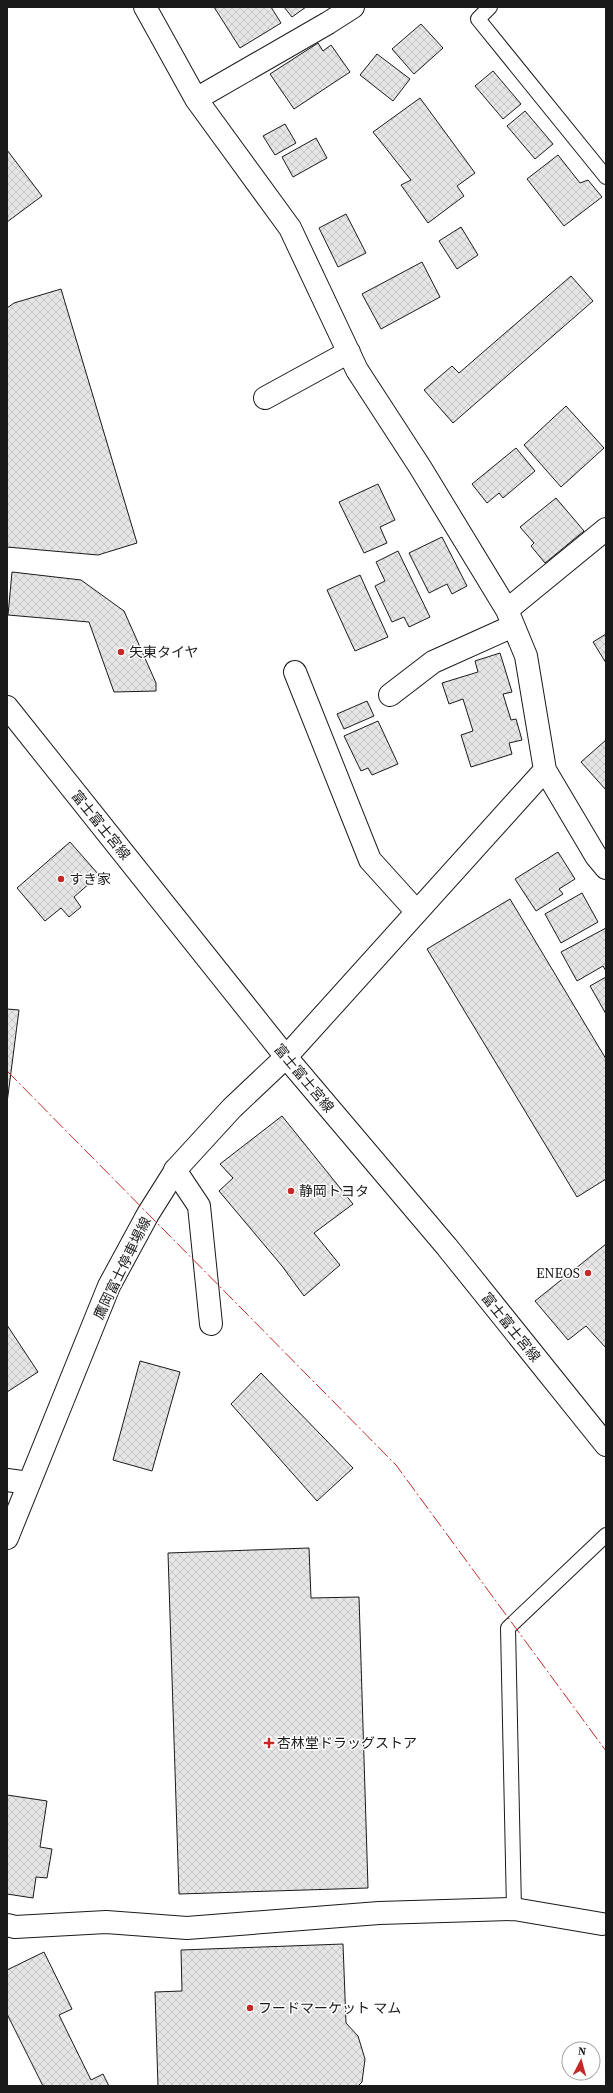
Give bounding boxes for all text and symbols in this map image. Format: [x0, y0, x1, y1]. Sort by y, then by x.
place label: 矢東タイヤ [129, 642, 199, 662]
marker: 矢東タイヤ [116, 647, 126, 657]
street label: 富士富士宮線 [67, 786, 135, 864]
place label: すき家 [69, 869, 111, 889]
marker: すき家 [56, 874, 66, 884]
street label: 富士富士宮線 [269, 1039, 339, 1117]
place label: 静岡トヨタ [299, 1181, 369, 1201]
marker: 静岡トヨタ [286, 1186, 296, 1196]
street label: 鷹岡富士停車場線 [88, 1213, 156, 1323]
place label: ENEOS [536, 1263, 580, 1283]
marker: ENEOS [583, 1268, 593, 1278]
street label: 富士富士宮線 [477, 1288, 545, 1366]
place label: 杏林堂ドラッグストア [277, 1733, 417, 1753]
marker: 杏林堂ドラッグストア [264, 1738, 274, 1748]
place label: フードマーケット マム [258, 1998, 401, 2018]
marker: フードマーケット マム [245, 2003, 255, 2013]
north arrow [561, 2041, 601, 2081]
text: N [577, 2044, 587, 2059]

